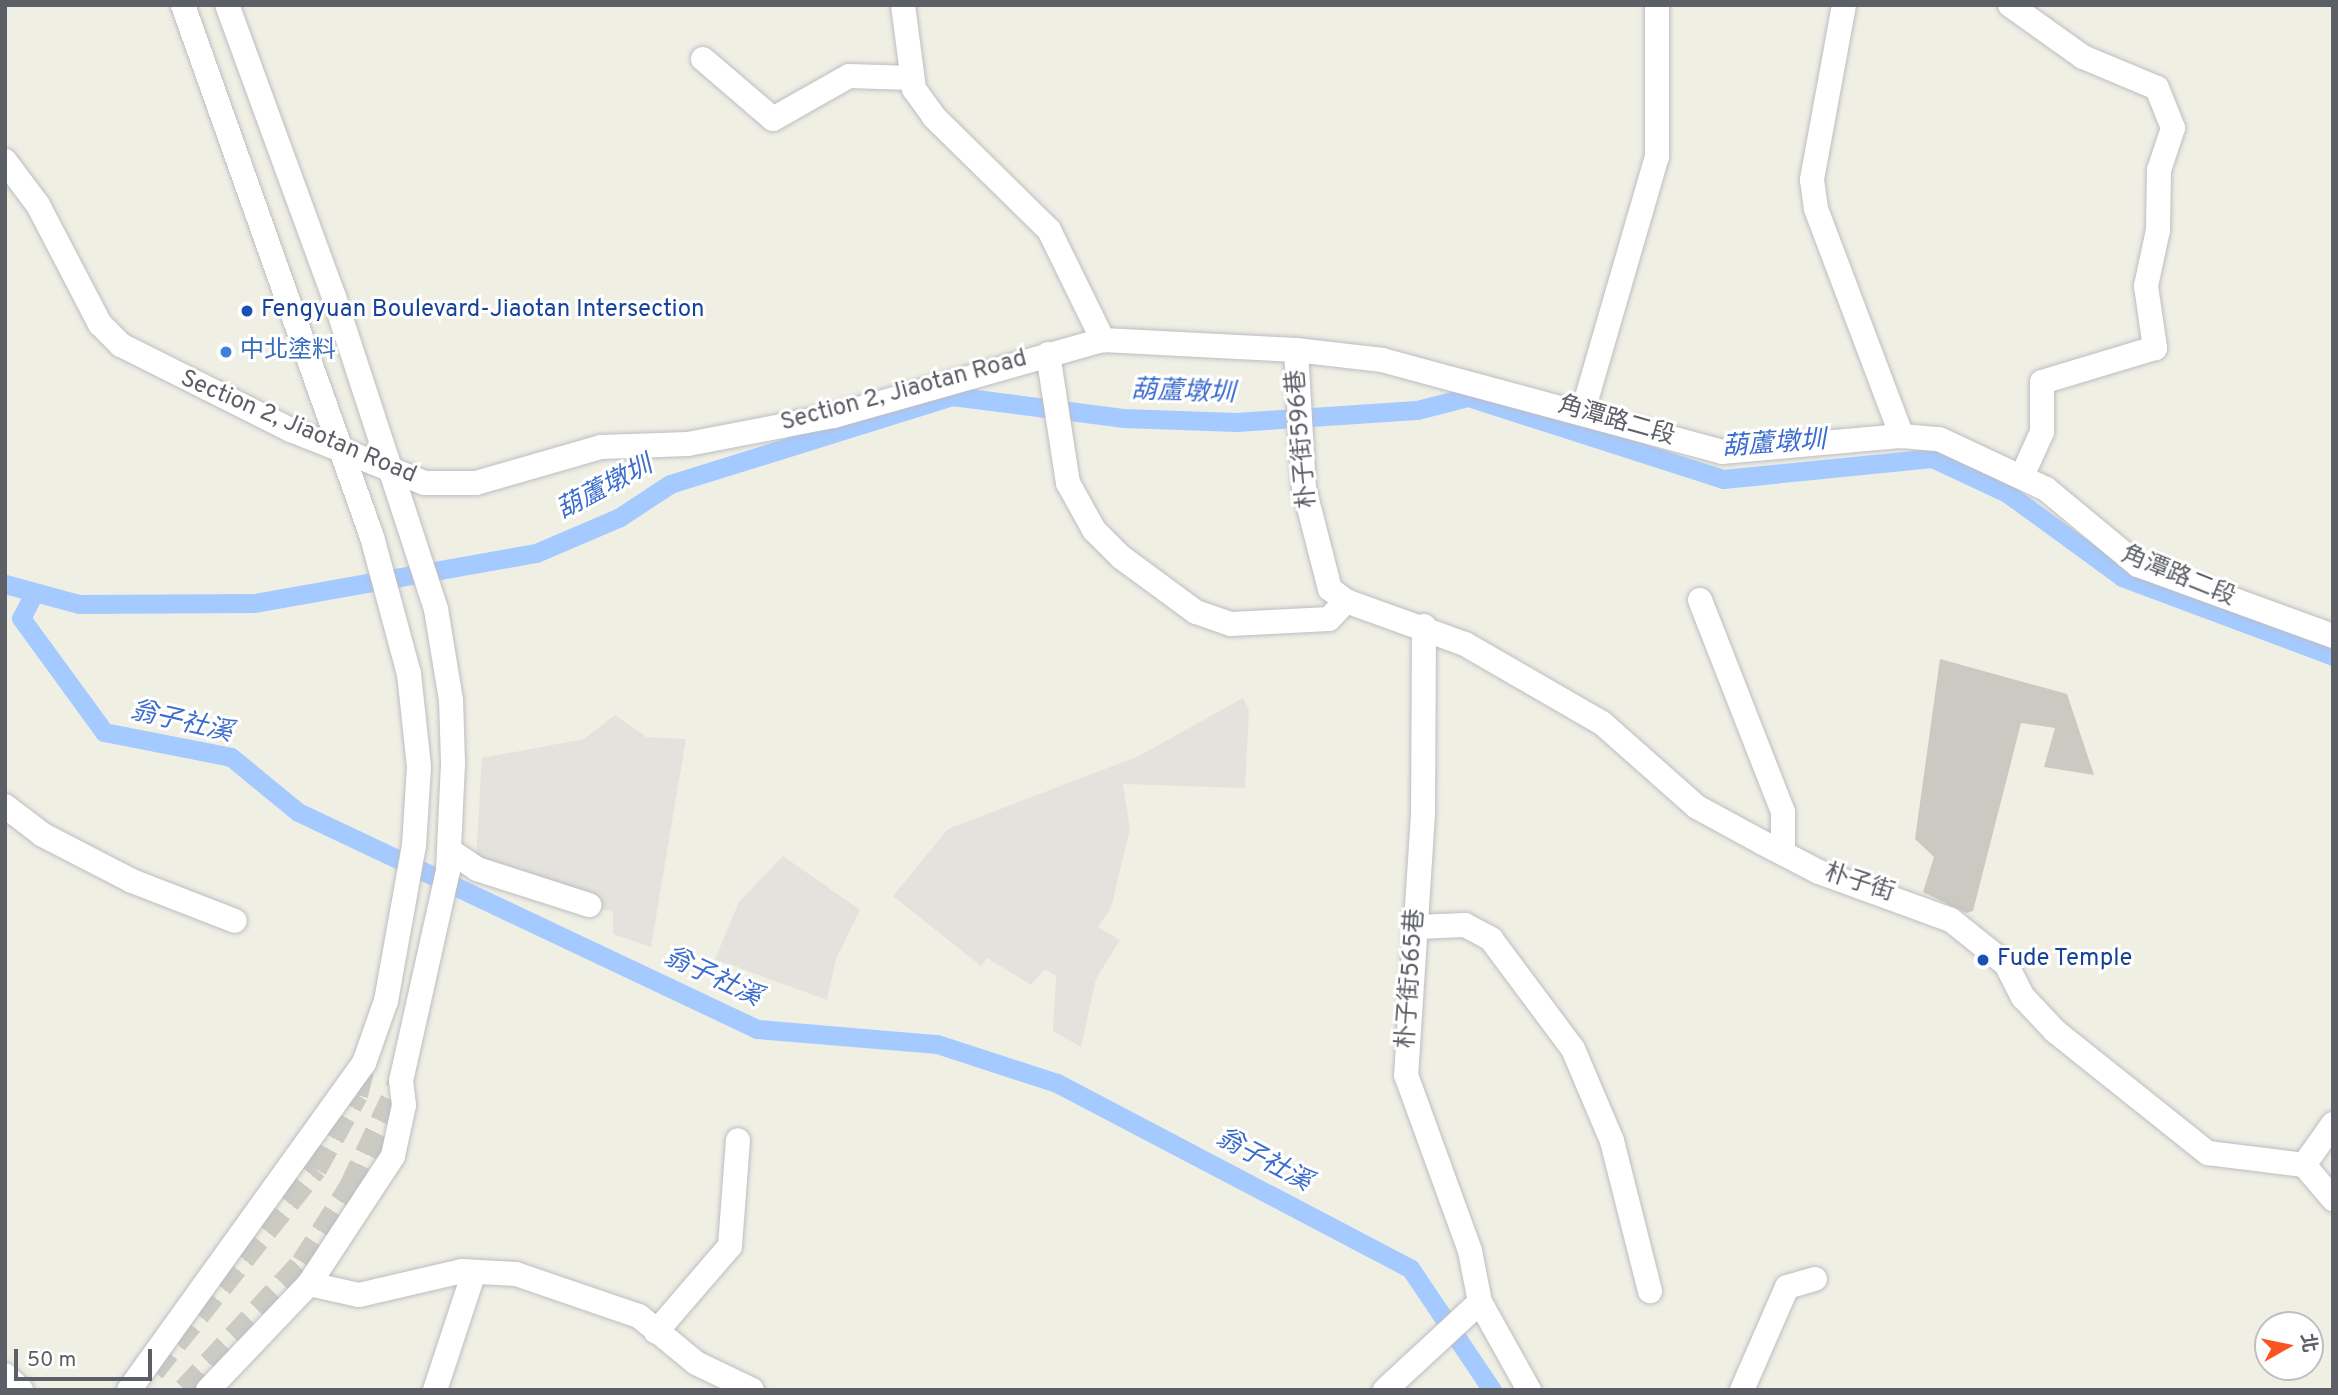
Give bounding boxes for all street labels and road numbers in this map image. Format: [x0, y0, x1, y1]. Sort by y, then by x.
street label: Section 2, Jiaotan Road [778, 345, 1030, 439]
street label: Section 2, Jiaotan Road [176, 365, 420, 491]
street label: 朴子街596巷 [1283, 368, 1323, 510]
street label: 角潭路二段 [1554, 392, 1678, 452]
street label: 角潭路二段 [2117, 541, 2239, 613]
street label: 朴子街 [1820, 859, 1898, 909]
street label: 朴子街565巷 [1393, 908, 1431, 1050]

